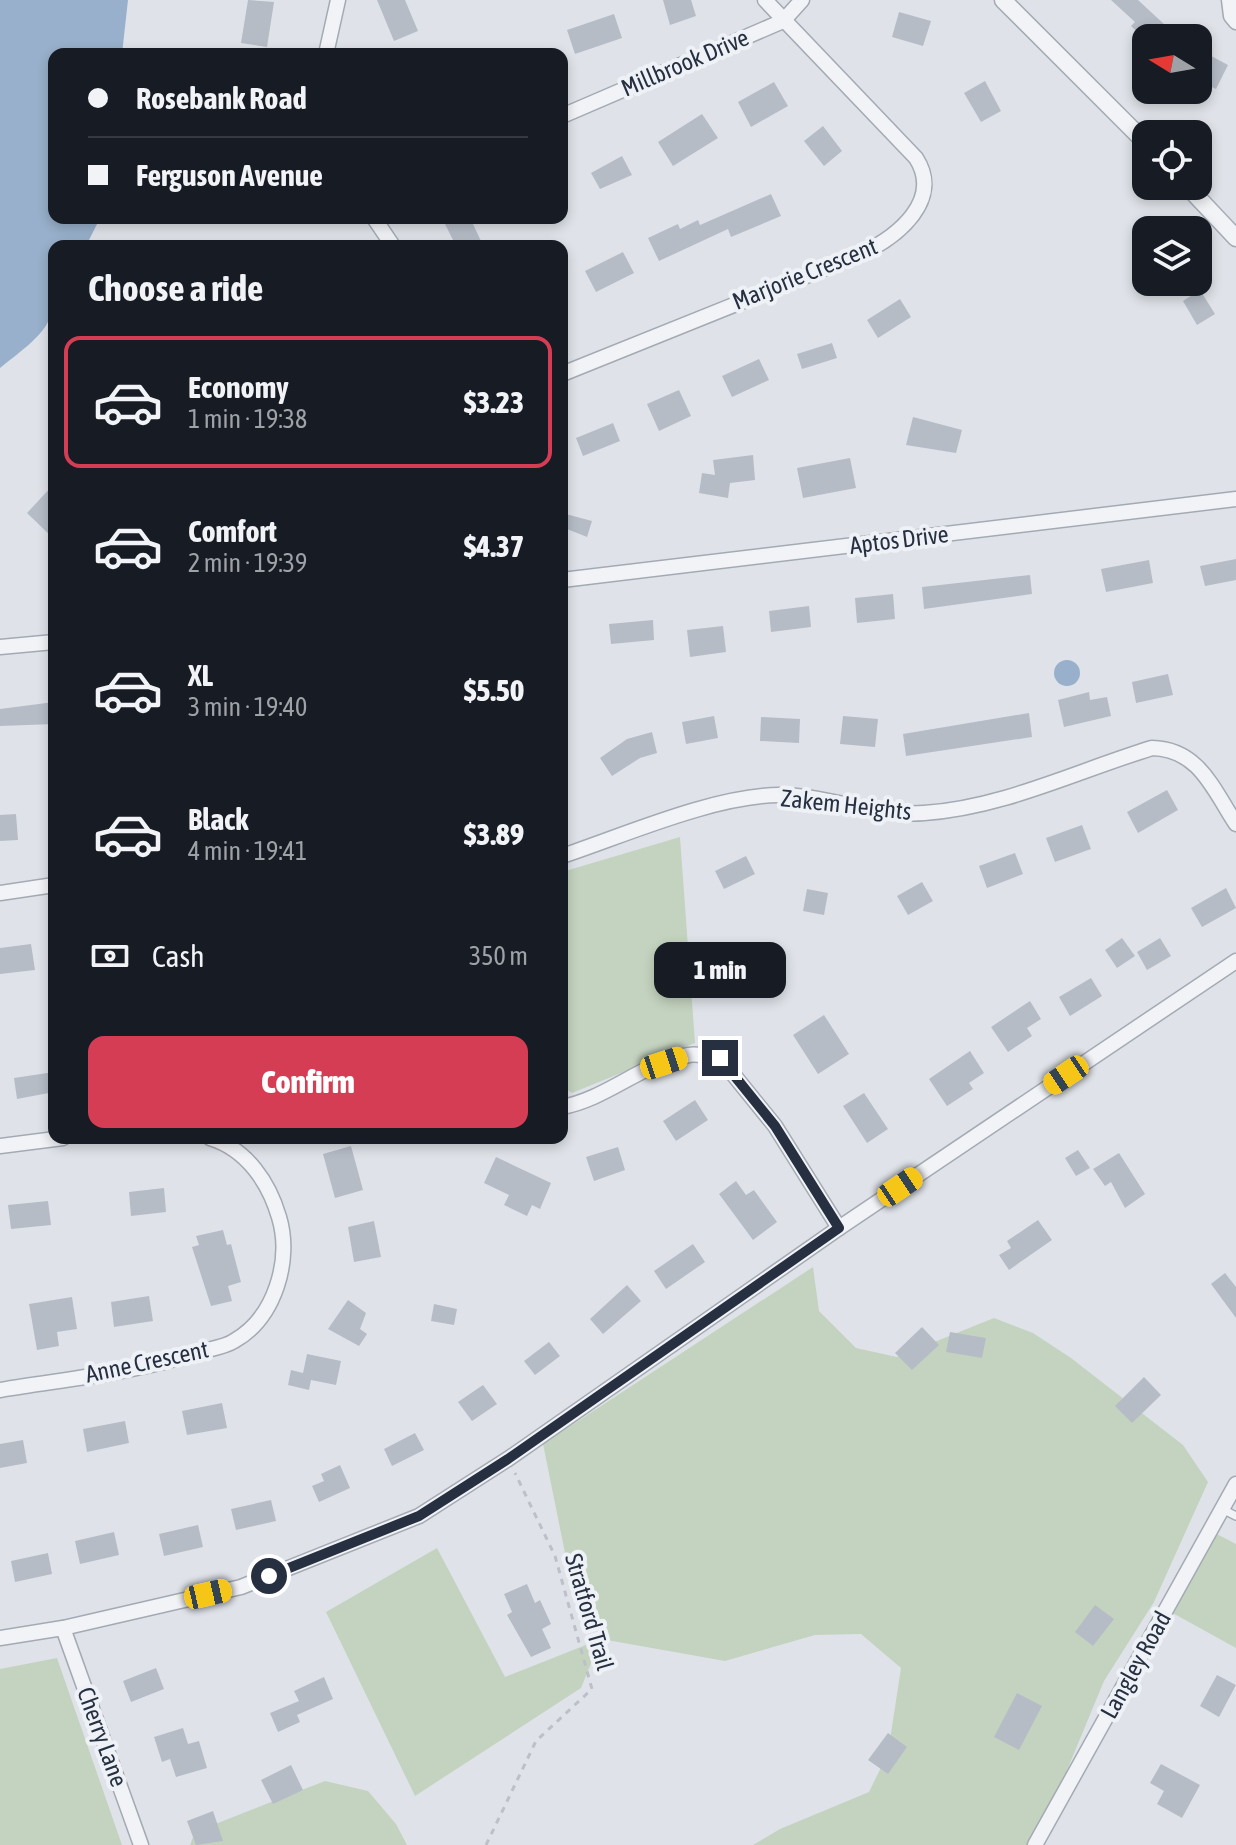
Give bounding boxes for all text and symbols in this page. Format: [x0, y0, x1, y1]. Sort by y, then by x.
street label: Millbrook Drive [617, 24, 753, 101]
north arrow [1132, 24, 1212, 104]
map controls [1132, 24, 1212, 296]
text: Rosebank Road [136, 81, 307, 115]
button: locate [1132, 120, 1212, 200]
text: Ferguson Avenue [136, 158, 323, 192]
button: layers [1132, 216, 1212, 296]
street label: Marjorie Crescent [729, 232, 881, 315]
text: Choose a ride [88, 267, 263, 309]
icon: car [92, 366, 164, 438]
text: Economy [188, 370, 289, 404]
text: $3.23 [464, 385, 524, 419]
text: 1 min · 19:38 [188, 404, 307, 434]
icon: car [92, 510, 164, 582]
text: Comfort [188, 514, 277, 548]
street label: Aptos Drive [848, 520, 950, 559]
text: $4.37 [464, 529, 524, 563]
text: 2 min · 19:39 [188, 548, 307, 578]
icon: car [92, 654, 164, 726]
text: XL [188, 658, 213, 692]
text: $5.50 [464, 673, 524, 707]
text: 3 min · 19:40 [188, 692, 307, 722]
street label: Zakem Heights [779, 784, 913, 825]
icon: car [92, 798, 164, 870]
text: Black [188, 802, 248, 836]
text: $3.89 [464, 817, 524, 851]
text: 4 min · 19:41 [188, 836, 307, 866]
icon: cash [88, 934, 132, 978]
text: Cash [152, 939, 205, 973]
text: 350 m [469, 941, 528, 971]
callout: 1 min [654, 942, 786, 998]
text: 1 min [693, 955, 747, 985]
button: Confirm [88, 1036, 528, 1128]
route end [702, 1040, 738, 1076]
car [637, 1044, 691, 1082]
car [1039, 1052, 1093, 1098]
car [873, 1164, 927, 1210]
street label: Anne Crescent [83, 1335, 211, 1388]
street label: Stratford Trail [560, 1550, 619, 1674]
route start [251, 1558, 287, 1594]
car [182, 1577, 234, 1611]
street label: Langley Road [1095, 1607, 1176, 1723]
street label: Cherry Lane [72, 1684, 133, 1790]

